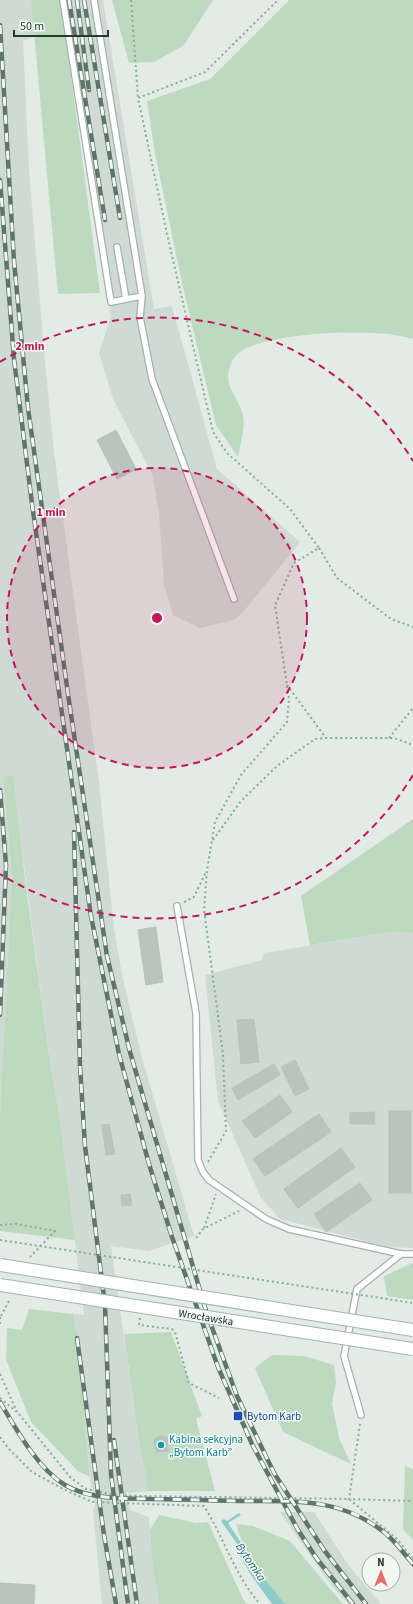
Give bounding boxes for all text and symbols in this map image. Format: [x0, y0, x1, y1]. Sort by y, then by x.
scale bar [14, 12, 108, 38]
text: 50 m [20, 18, 44, 35]
text: 2 min [15, 338, 45, 355]
text: 1 min [36, 504, 66, 521]
centre of rings [150, 611, 164, 625]
street label: Wrocławska [177, 1306, 235, 1329]
place label: Bytom Karb [247, 1409, 301, 1424]
marker: Bytom Karb [232, 1410, 244, 1422]
place label: Kabina sekcyjna „Bytom Karb” [169, 1432, 243, 1460]
marker: Kabina sekcyjna „Bytom Karb” [156, 1440, 166, 1450]
water label: Bytomka [231, 1540, 270, 1586]
north arrow [361, 1552, 401, 1592]
text: N [377, 1555, 385, 1570]

